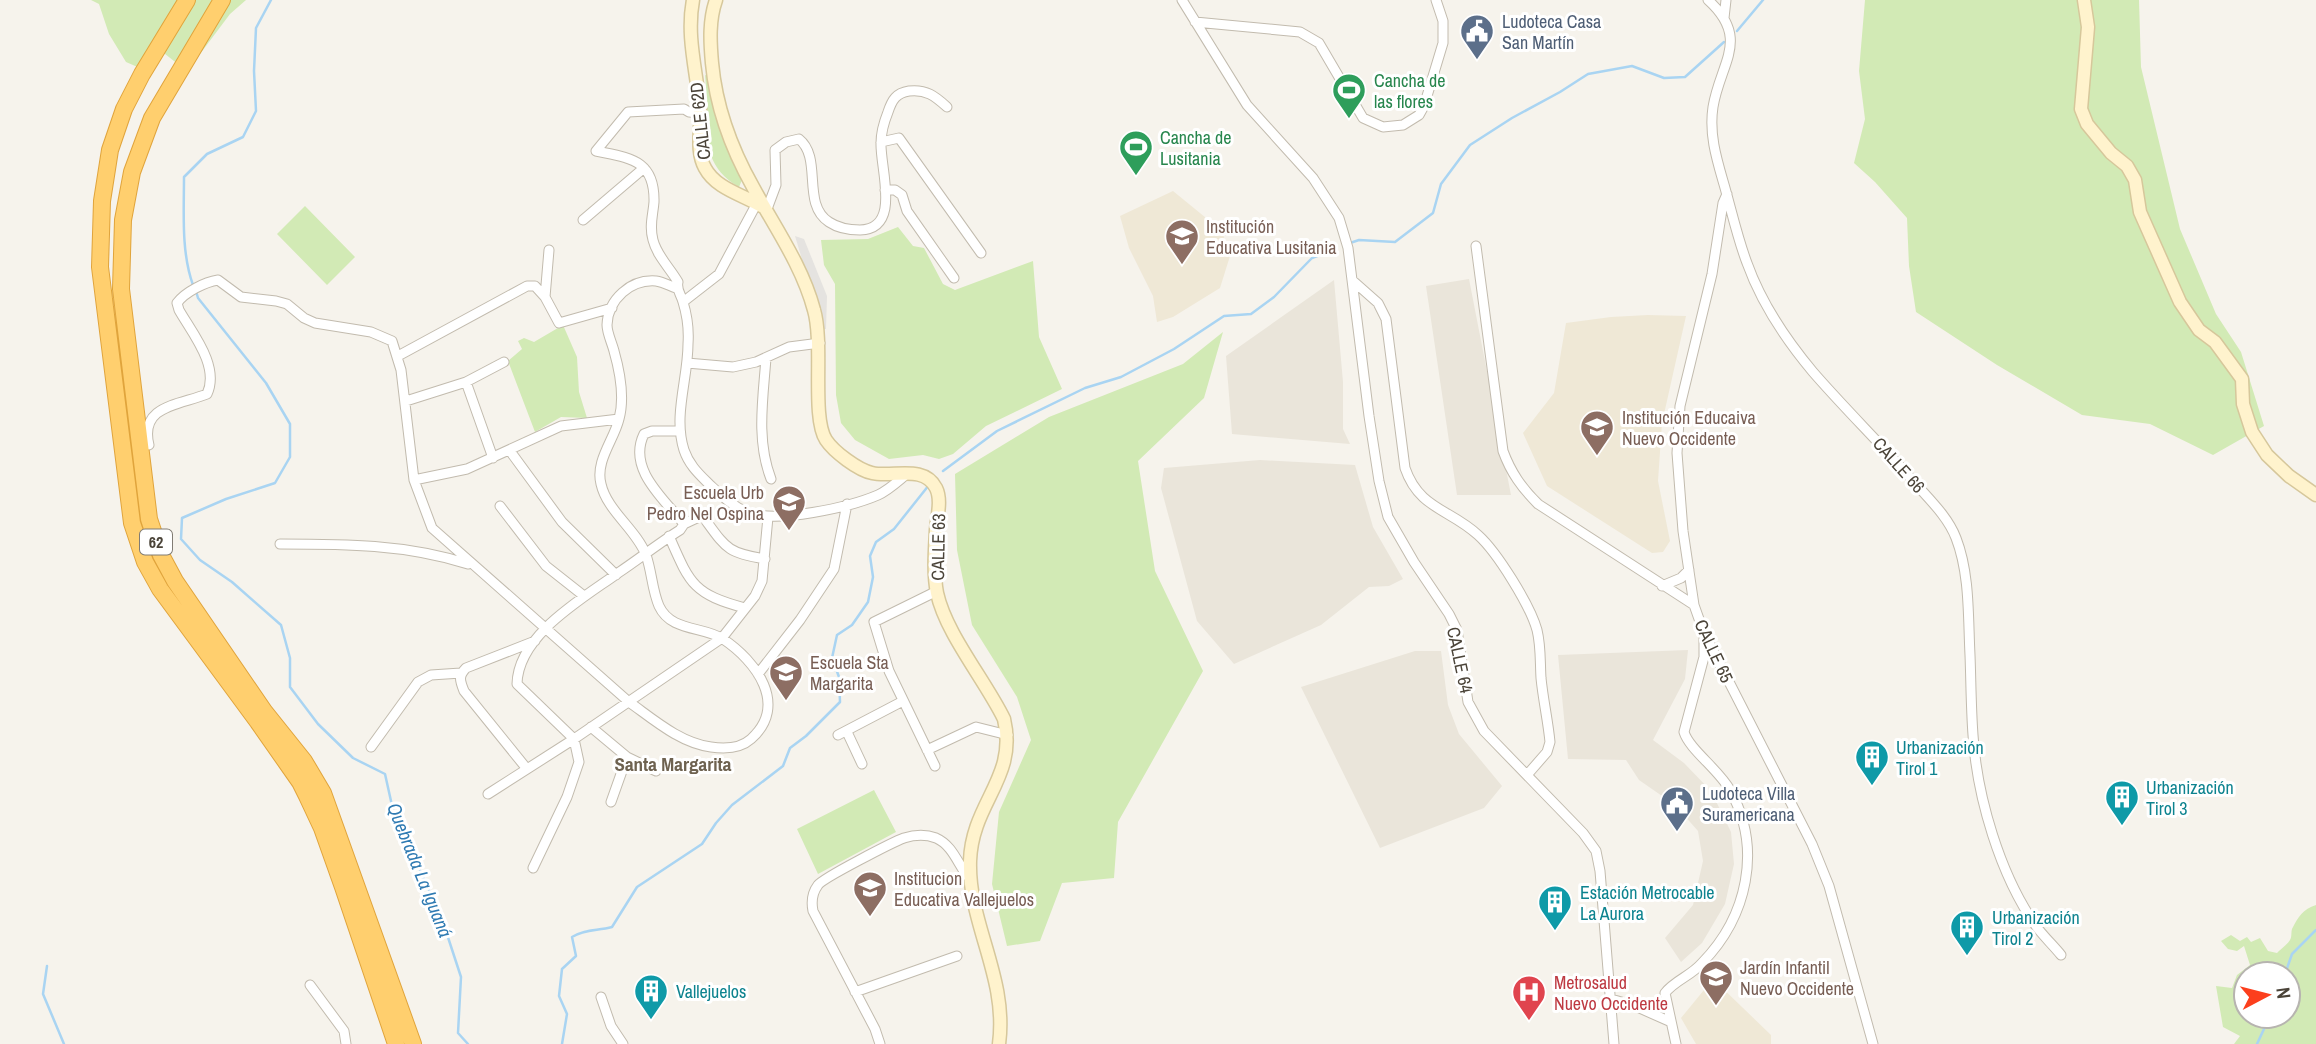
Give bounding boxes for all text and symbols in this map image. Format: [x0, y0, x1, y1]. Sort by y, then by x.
place label: Ludoteca Casa San Martín [1502, 9, 1601, 55]
public building icon: Ludoteca Casa San Martín [1458, 12, 1496, 61]
place label: Cancha de las flores [1374, 68, 1445, 114]
sports icon: Cancha de las flores [1330, 71, 1368, 120]
street label: CALLE 62D [683, 81, 717, 161]
place label: Cancha de Lusitania [1160, 125, 1231, 171]
sports icon: Cancha de Lusitania [1117, 128, 1155, 177]
place label: Institución Educativa Lusitania [1206, 214, 1336, 260]
school or university icon: Institución Educativa Lusitania [1163, 217, 1201, 266]
place label: Institución Educaiva Nuevo Occidente [1622, 405, 1756, 451]
school or university icon: Institución Educaiva Nuevo Occidente [1578, 408, 1616, 457]
street label: CALLE 66 [1867, 432, 1931, 498]
place label: Escuela Urb Pedro Nel Ospina [647, 480, 764, 526]
school or university icon: Escuela Urb Pedro Nel Ospina [770, 483, 808, 532]
street label: CALLE 63 [925, 513, 951, 581]
road number: 62 [140, 530, 172, 554]
street label: CALLE 65 [1688, 615, 1740, 687]
street label: CALLE 64 [1441, 624, 1479, 696]
place label: Escuela Sta Margarita [810, 650, 889, 696]
school or university icon: Escuela Sta Margarita [767, 653, 805, 702]
place label: Urbanización Tirol 1 [1896, 735, 1984, 781]
building icon: Urbanización Tirol 1 [1853, 738, 1891, 787]
district label: Santa Margarita [615, 751, 732, 777]
place label: Urbanización Tirol 3 [2146, 775, 2234, 821]
building icon: Urbanización Tirol 3 [2103, 778, 2141, 827]
place label: Ludoteca Villa Suramericana [1702, 781, 1795, 827]
public building icon: Ludoteca Villa Suramericana [1658, 784, 1696, 833]
water label: Quebrada La Iguaná [381, 799, 459, 941]
place label: Institucion Educativa Vallejuelos [894, 866, 1034, 912]
school or university icon: Institucion Educativa Vallejuelos [851, 869, 889, 918]
place label: Estación Metrocable La Aurora [1580, 880, 1715, 926]
building icon: Estación Metrocable La Aurora [1536, 883, 1574, 932]
place label: Urbanización Tirol 2 [1992, 905, 2080, 951]
building icon: Urbanización Tirol 2 [1948, 908, 1986, 957]
place label: Jardín Infantil Nuevo Occidente [1740, 955, 1854, 1001]
school or university icon: Jardín Infantil Nuevo Occidente [1697, 958, 1735, 1007]
north arrow [2232, 960, 2302, 1030]
place label: Metrosalud Nuevo Occidente [1554, 970, 1668, 1016]
building icon: Vallejuelos [632, 972, 670, 1021]
hospital icon: Metrosalud Nuevo Occidente [1510, 973, 1548, 1022]
place label: Vallejuelos [676, 979, 746, 1004]
text: N [2270, 986, 2297, 1000]

